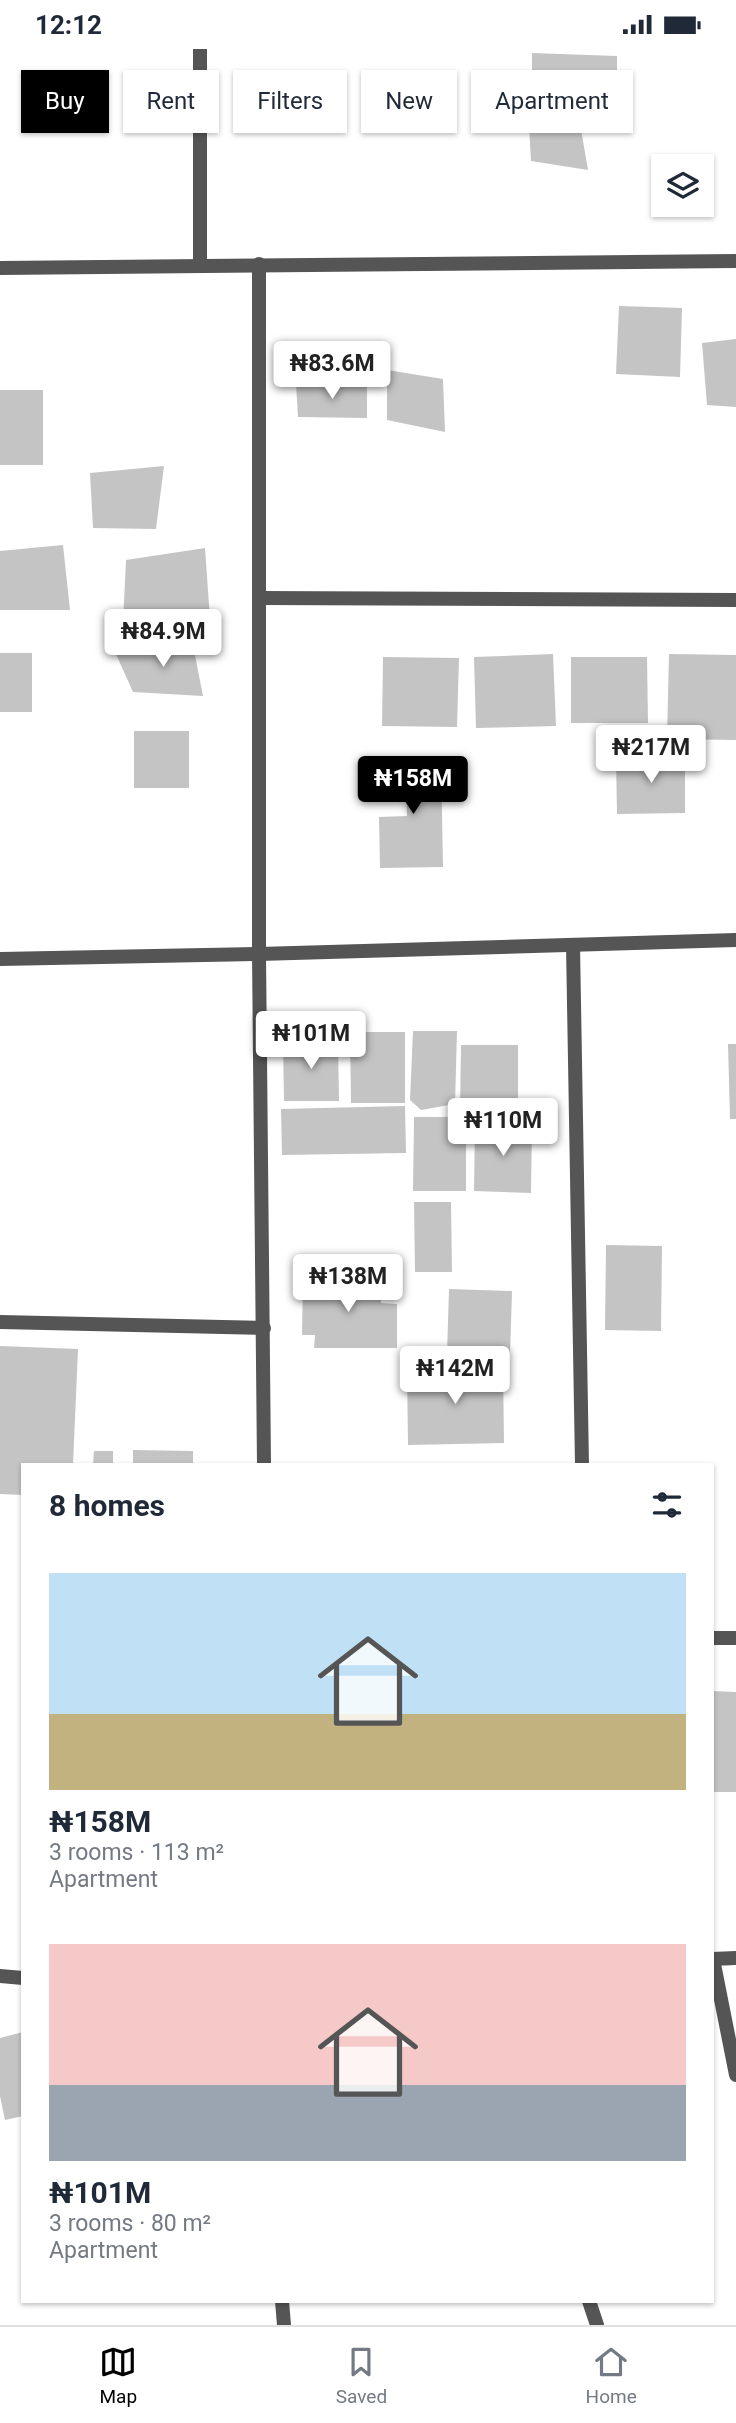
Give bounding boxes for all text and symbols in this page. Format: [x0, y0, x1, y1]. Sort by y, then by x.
text: 12:12 [35, 10, 102, 40]
chip: Buy [21, 70, 109, 133]
chip: Rent [123, 70, 219, 133]
chip: Filters [233, 70, 347, 133]
chip: New [361, 70, 457, 133]
chip: Apartment [471, 70, 633, 133]
map controls [651, 154, 714, 217]
button: layers [651, 154, 714, 217]
pin: ₦83.6M [275, 341, 389, 401]
text: ₦83.6M [289, 350, 375, 377]
pin: ₦84.9M [106, 609, 220, 669]
text: ₦84.9M [120, 618, 206, 645]
pin: ₦217M [602, 725, 700, 785]
text: ₦217M [612, 734, 690, 761]
pin: ₦158M [364, 757, 462, 816]
text: ₦158M [374, 765, 452, 792]
pin: ₦101M [262, 1011, 360, 1071]
text: ₦101M [272, 1020, 350, 1047]
pin: ₦110M [454, 1099, 552, 1158]
text: ₦110M [464, 1107, 542, 1134]
pin: ₦138M [299, 1255, 397, 1314]
text: ₦138M [309, 1263, 387, 1290]
pin: ₦142M [406, 1347, 504, 1406]
text: ₦142M [416, 1355, 494, 1382]
icon: filters [648, 1486, 686, 1524]
text: 8 homes [49, 1488, 165, 1523]
icon: home [305, 1618, 431, 1744]
text: ₦158M [49, 1804, 151, 1839]
text: 3 rooms · 113 m² [49, 1839, 224, 1866]
text: Apartment [49, 1866, 158, 1893]
icon: home [305, 1989, 431, 2115]
text: ₦101M [49, 2175, 151, 2210]
text: 3 rooms · 80 m² [49, 2210, 211, 2237]
text: Apartment [49, 2237, 158, 2264]
tab: Map [99, 2343, 137, 2408]
tab: Saved [336, 2343, 387, 2408]
tab: Home [586, 2343, 637, 2408]

